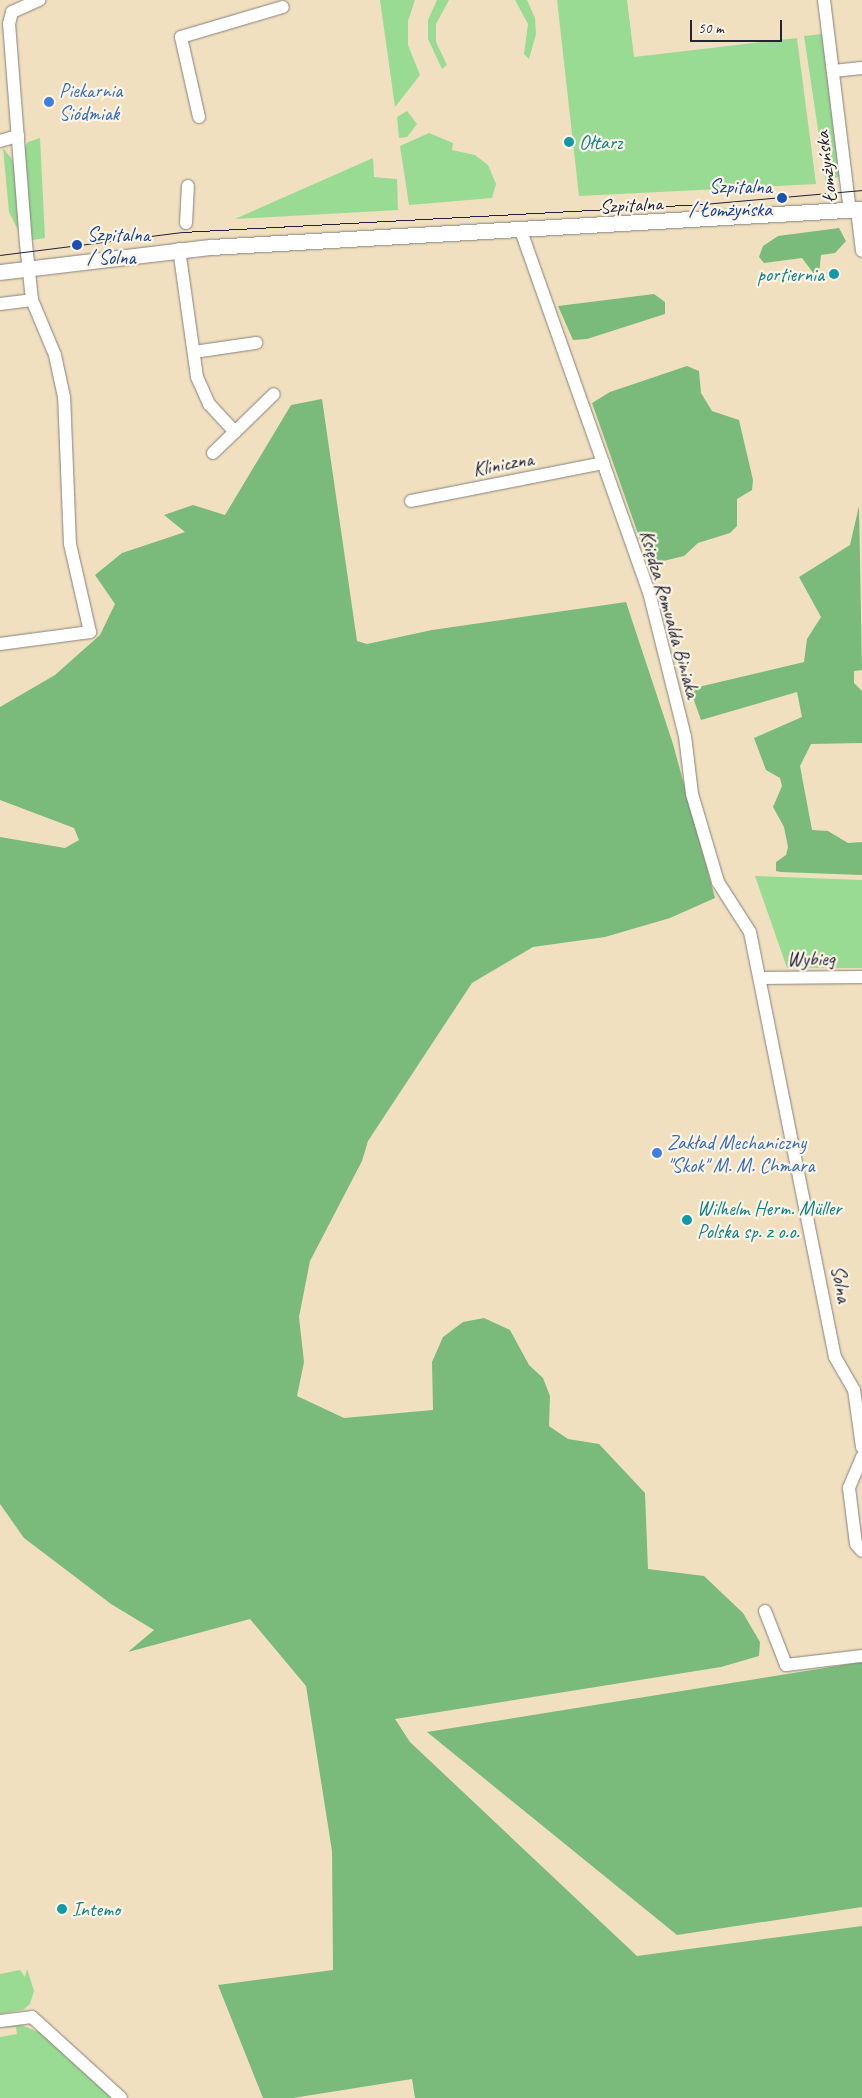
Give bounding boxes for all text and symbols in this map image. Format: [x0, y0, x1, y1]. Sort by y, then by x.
scale bar [692, 10, 784, 42]
text: 50 m [698, 19, 724, 38]
place label: Piekarnia Siódmiak [59, 78, 122, 125]
marker: Piekarnia Siódmiak [43, 96, 55, 108]
place label: Ołtarz [579, 130, 622, 154]
street label: Łomżyńska [810, 130, 842, 204]
marker: Ołtarz [563, 136, 575, 148]
place label: Szpitalna / Łomżyńska [689, 175, 772, 222]
street label: Szpitalna [599, 191, 663, 219]
marker: Szpitalna / Łomżyńska [776, 192, 788, 204]
place label: Szpitalna / Solna [87, 222, 150, 269]
marker: Szpitalna / Solna [71, 239, 83, 251]
place label: portiernia [757, 262, 824, 286]
marker: portiernia [828, 268, 840, 280]
street label: Kliniczna [471, 446, 535, 482]
street label: Księdza Romualda Biniaka [634, 527, 706, 701]
street label: Wybieg [787, 947, 835, 971]
place label: Zakład Mechaniczny "Skok" M. M. Chmara [667, 1130, 814, 1177]
marker: Zakład Mechaniczny "Skok" M. M. Chmara [651, 1147, 663, 1159]
place label: Wilhelm Herm. Müller Polska sp. z o.o. [697, 1196, 842, 1243]
marker: Wilhelm Herm. Müller Polska sp. z o.o. [681, 1214, 693, 1226]
street label: Solna [826, 1264, 856, 1304]
place label: Intemo [72, 1897, 120, 1921]
marker: Intemo [56, 1903, 68, 1915]

